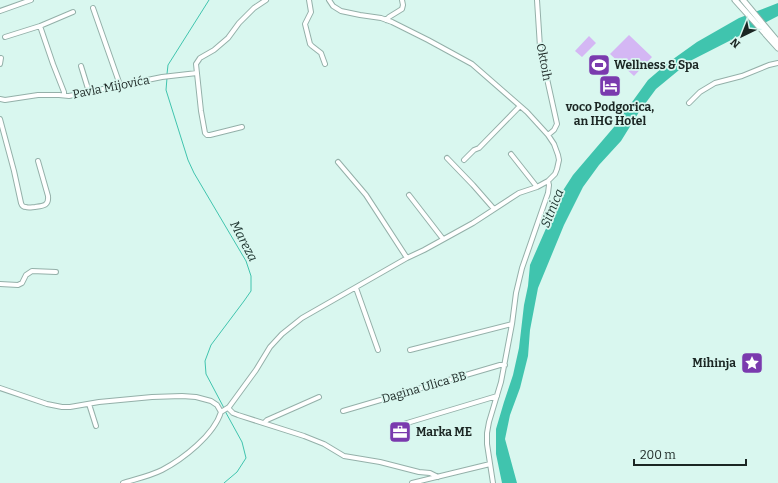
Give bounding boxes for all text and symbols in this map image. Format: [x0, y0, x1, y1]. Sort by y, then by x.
north arrow [722, 16, 762, 56]
text: N [728, 35, 743, 51]
street label: Oktoih [534, 42, 555, 82]
sports icon: Wellness & Spa [586, 52, 612, 78]
place label: Wellness & Spa [614, 58, 699, 72]
street label: Pavla Mijovića [71, 73, 151, 101]
hotel icon: voco Podgorica, an IHG Hotel [597, 73, 623, 99]
place label: voco Podgorica, an IHG Hotel [565, 100, 654, 128]
water label: Sitnica [537, 186, 567, 230]
water label: Mareza [227, 218, 261, 264]
place icon: Mihinja [739, 350, 765, 376]
place label: Mihinja [692, 356, 736, 371]
street label: Dagina Ulica BB [380, 368, 468, 406]
office icon: Marka ME [387, 419, 413, 445]
place label: Marka ME [416, 425, 472, 439]
scale bar [634, 441, 746, 467]
text: 200 m [640, 448, 676, 462]

